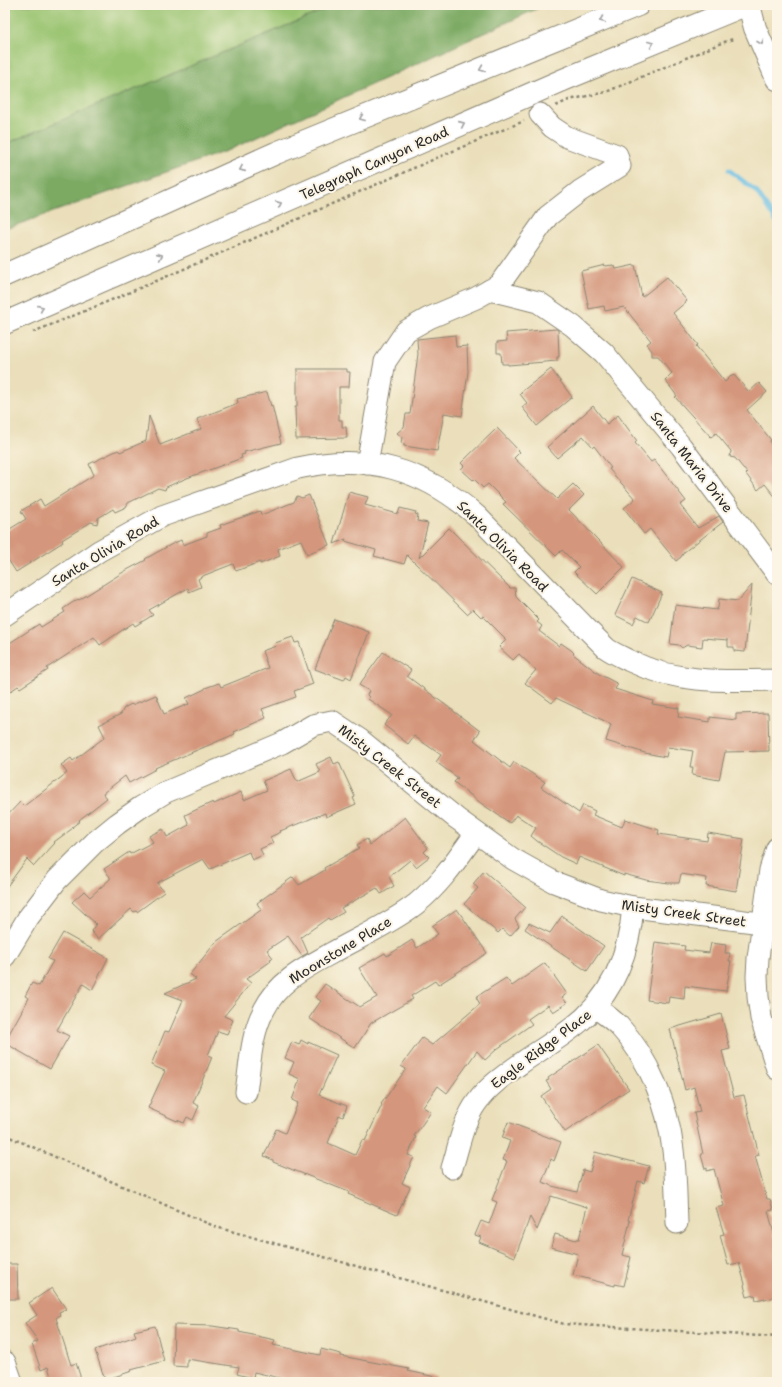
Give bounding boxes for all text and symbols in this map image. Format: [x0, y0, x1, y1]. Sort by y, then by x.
one-way arrow [599, 15, 606, 23]
one-way arrow [756, 38, 764, 46]
one-way arrow [648, 40, 655, 48]
one-way arrow [479, 64, 486, 72]
one-way arrow [358, 114, 365, 122]
one-way arrow [458, 121, 466, 129]
street label: Telegraph Canyon Road [297, 122, 451, 204]
one-way arrow [238, 164, 245, 172]
one-way arrow [275, 201, 283, 209]
one-way arrow [156, 253, 163, 261]
one-way arrow [36, 305, 44, 313]
street label: Santa Maria Drive [647, 408, 737, 516]
street label: Santa Olivia Road [453, 496, 553, 596]
street label: Santa Olivia Road [48, 512, 162, 590]
street label: Misty Creek Street [335, 720, 445, 812]
street label: Misty Creek Street [620, 895, 748, 931]
street label: Moonstone Place [285, 912, 395, 988]
street label: Eagle Ridge Place [487, 1005, 595, 1093]

